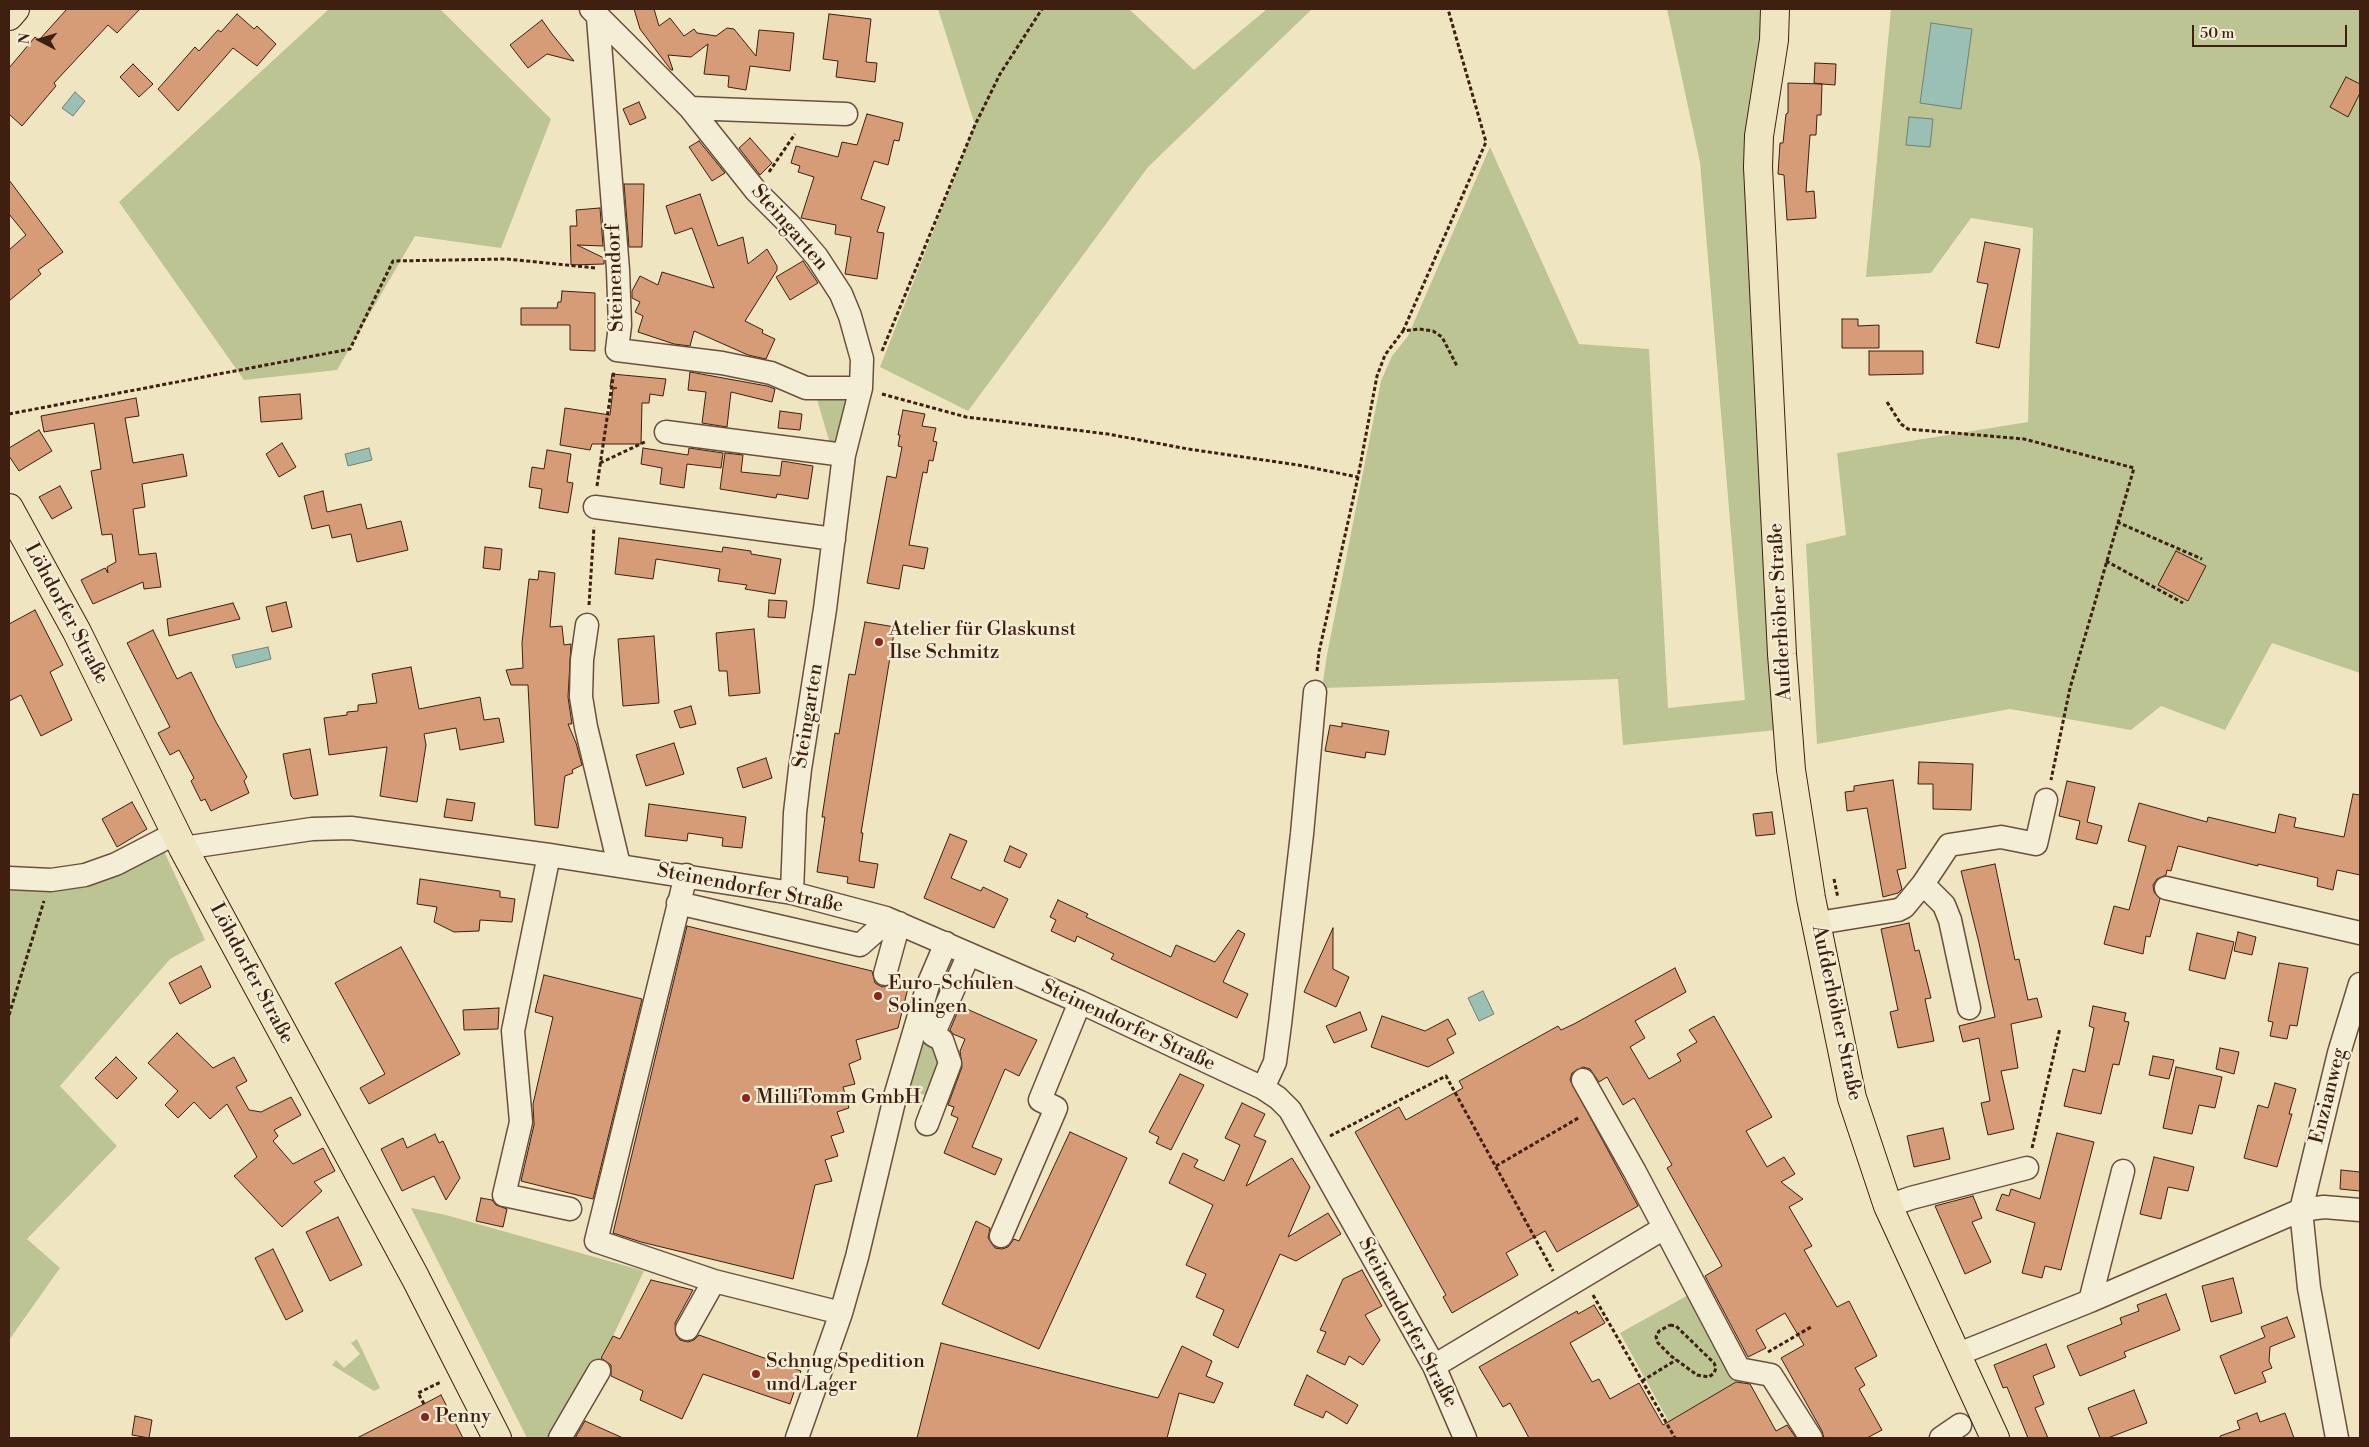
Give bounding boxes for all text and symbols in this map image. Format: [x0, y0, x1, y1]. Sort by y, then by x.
north arrow [15, 15, 65, 65]
scale bar [2194, 15, 2349, 47]
text: 50 m [2200, 24, 2234, 43]
text: N [16, 32, 35, 45]
street label: Steingarten [745, 180, 833, 276]
street label: Steinendorf [602, 224, 630, 332]
street label: Aufderhöher Straße [1764, 522, 1798, 702]
street label: Löhdorfer Straße [19, 539, 113, 689]
place label: Atelier für Glaskunst Ilse Schmitz [889, 618, 1076, 665]
marker: Atelier für Glaskunst Ilse Schmitz [873, 636, 885, 648]
street label: Steingarten [789, 662, 829, 770]
street label: Steinendorfer Straße [655, 859, 845, 919]
street label: Löhdorfer Straße [204, 899, 298, 1049]
street label: Aufderhöher Straße [1806, 923, 1866, 1103]
place label: Euro-Schulen Solingen [888, 972, 1014, 1019]
street label: Steinendorfer Straße [1037, 975, 1219, 1077]
marker: Euro-Schulen Solingen [872, 990, 884, 1002]
street label: Enzianweg [2305, 1046, 2353, 1146]
place label: MilliTomm GmbH [756, 1086, 921, 1110]
marker: MilliTomm GmbH [740, 1092, 752, 1104]
street label: Steinendorfer Straße [1352, 1234, 1462, 1412]
place label: Schnug Spedition und Lager [766, 1350, 925, 1397]
marker: Schnug Spedition und Lager [750, 1368, 762, 1380]
place label: Penny [435, 1405, 491, 1429]
marker: Penny [419, 1411, 431, 1423]

